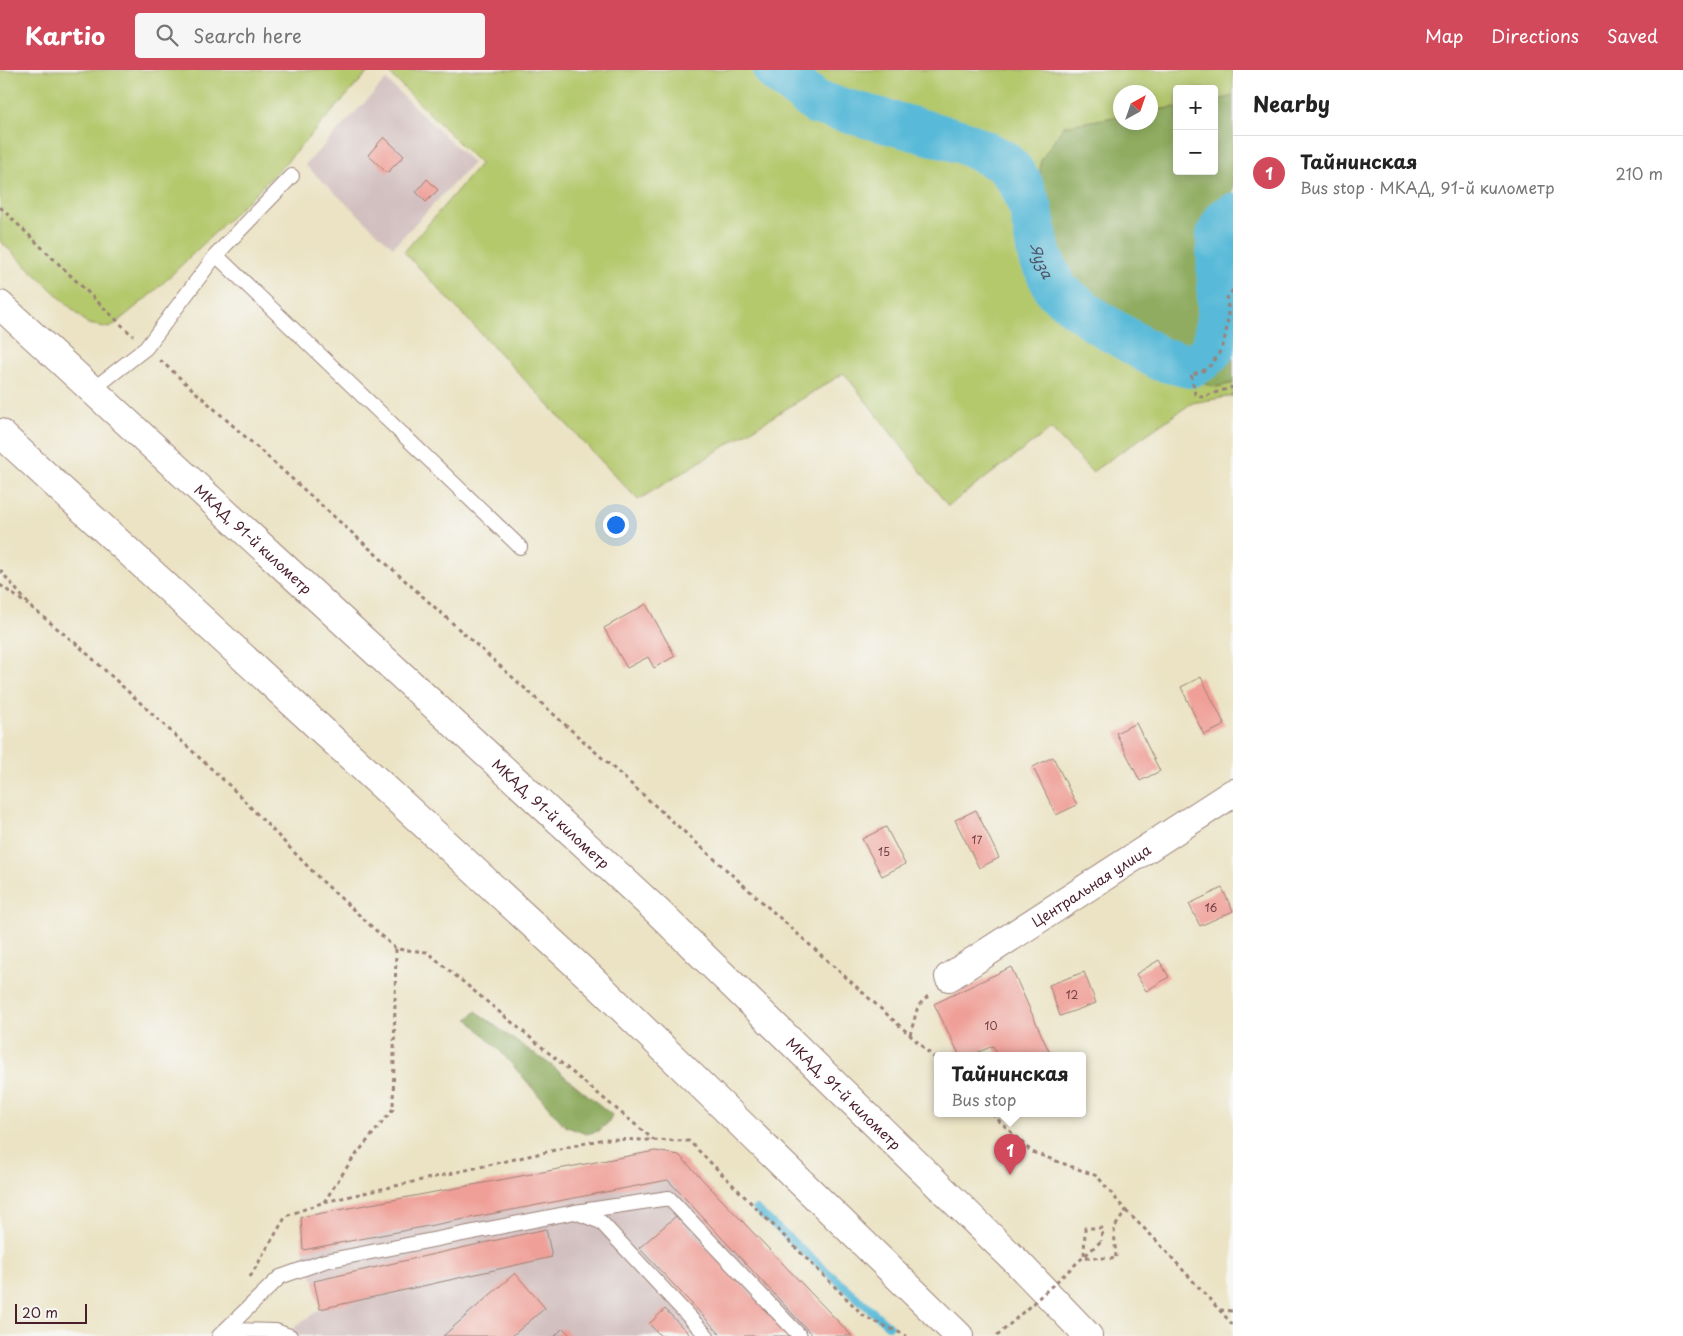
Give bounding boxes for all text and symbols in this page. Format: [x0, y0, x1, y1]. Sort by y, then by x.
search box [135, 13, 485, 58]
text: Kartio [25, 17, 105, 53]
icon: search [153, 21, 181, 49]
text: Search here [193, 21, 302, 49]
text: Map [1425, 22, 1463, 49]
text: Directions [1491, 22, 1579, 49]
text: Saved [1607, 22, 1658, 49]
north arrow [1113, 85, 1158, 130]
map controls [1173, 85, 1218, 175]
button: + [1173, 85, 1218, 130]
text: Nearby [1253, 87, 1330, 119]
button: − [1173, 130, 1218, 175]
text: Тайнинская [1300, 147, 1417, 175]
text: 1 [1265, 161, 1273, 185]
text: 210 m [1615, 161, 1663, 185]
text: Bus stop · МКАД, 91-й километр [1300, 175, 1555, 199]
water label: Яуза [1026, 242, 1061, 283]
street label: МКАД, 91-й километр [190, 479, 317, 599]
your location [603, 512, 629, 538]
street label: МКАД, 91-й километр [488, 754, 615, 873]
house number: 17 [972, 831, 983, 848]
street label: Центральная улица [1027, 839, 1155, 932]
house number: 15 [878, 843, 890, 860]
house number: 16 [1205, 899, 1218, 916]
house number: 12 [1066, 986, 1079, 1003]
house number: 10 [985, 1017, 997, 1034]
street label: МКАД, 91-й километр [782, 1032, 906, 1154]
popup [934, 1052, 1086, 1117]
text: Тайнинская [951, 1059, 1069, 1087]
text: Bus stop [951, 1087, 1016, 1111]
pin: 1 [994, 1134, 1026, 1175]
scale bar [15, 1301, 88, 1324]
text: 20 m [22, 1302, 58, 1323]

